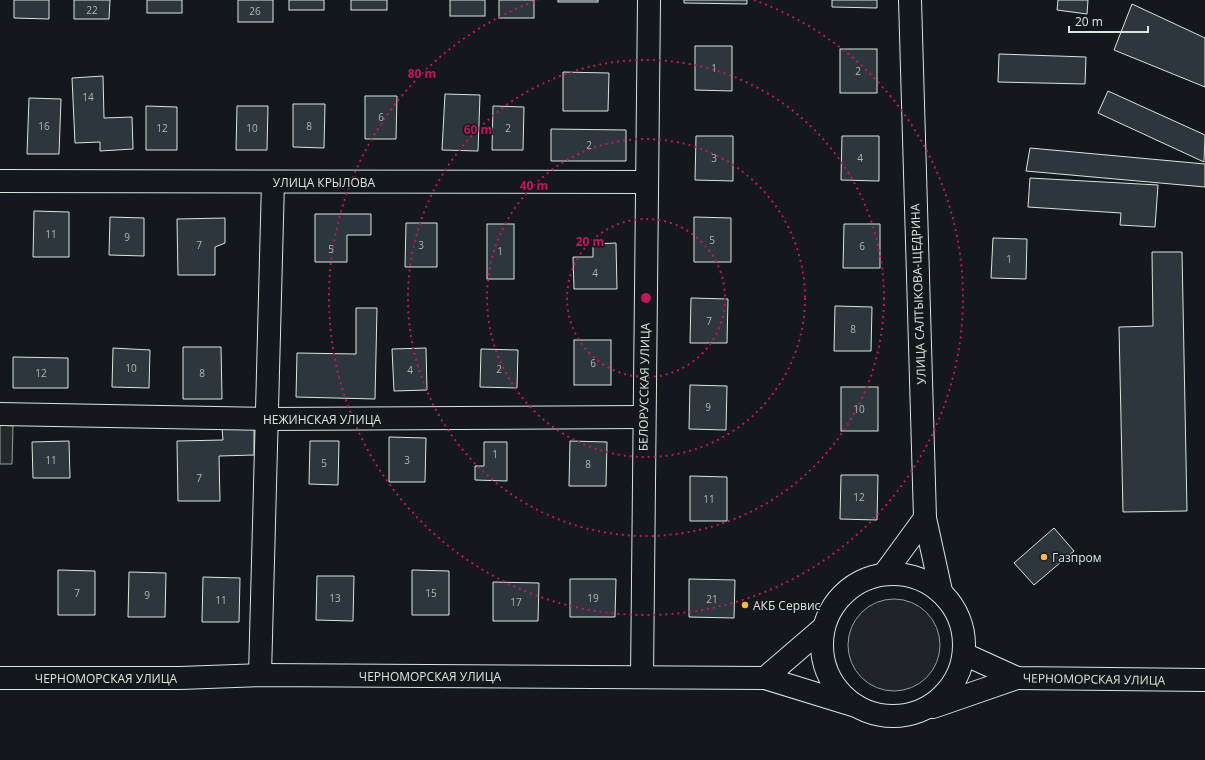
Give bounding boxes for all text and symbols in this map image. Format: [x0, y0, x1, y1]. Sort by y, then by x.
house number: 22 [86, 3, 98, 17]
house number: 26 [249, 4, 261, 18]
scale bar [1069, 8, 1148, 34]
text: 20 m [1075, 13, 1103, 30]
house number: 1 [711, 61, 717, 75]
house number: 2 [855, 64, 861, 78]
text: 80 m [408, 65, 436, 82]
house number: 14 [82, 90, 94, 104]
house number: 6 [378, 110, 384, 124]
house number: 16 [38, 119, 50, 133]
house number: 8 [306, 119, 312, 133]
house number: 12 [156, 121, 168, 135]
house number: 10 [246, 121, 258, 135]
text: 60 m [464, 121, 492, 138]
house number: 2 [505, 121, 511, 135]
house number: 2 [586, 138, 592, 152]
house number: 3 [711, 151, 717, 165]
house number: 4 [857, 151, 863, 165]
street label: УЛИЦА КРЫЛОВА [273, 174, 376, 191]
text: 40 m [520, 177, 548, 194]
street label: УЛИЦА САЛТЫКОВА-ЩЕДРИНА [906, 203, 930, 385]
house number: 11 [45, 227, 57, 241]
house number: 9 [124, 230, 130, 244]
text: 20 m [576, 233, 604, 250]
house number: 5 [709, 233, 715, 247]
house number: 7 [196, 238, 202, 252]
house number: 3 [418, 238, 424, 252]
house number: 6 [859, 239, 865, 253]
house number: 5 [328, 242, 334, 256]
house number: 1 [497, 244, 503, 258]
house number: 1 [1006, 252, 1012, 266]
house number: 4 [592, 266, 598, 280]
centre of rings [639, 291, 653, 305]
house number: 7 [706, 314, 712, 328]
street label: БЕЛОРУССКАЯ УЛИЦА [634, 322, 654, 451]
house number: 8 [850, 322, 856, 336]
house number: 6 [590, 356, 596, 370]
house number: 10 [125, 361, 137, 375]
house number: 2 [496, 362, 502, 376]
house number: 4 [407, 363, 413, 377]
house number: 12 [35, 366, 47, 380]
house number: 8 [199, 366, 205, 380]
house number: 9 [705, 400, 711, 414]
house number: 10 [853, 402, 865, 416]
street label: НЕЖИНСКАЯ УЛИЦА [263, 411, 381, 428]
house number: 1 [492, 447, 498, 461]
house number: 11 [45, 453, 57, 467]
house number: 3 [404, 453, 410, 467]
house number: 5 [321, 456, 327, 470]
house number: 8 [585, 457, 591, 471]
house number: 7 [196, 471, 202, 485]
house number: 12 [853, 490, 865, 504]
house number: 11 [703, 492, 715, 506]
place label: Газпром [1052, 549, 1102, 566]
marker: Газпром [1039, 552, 1049, 562]
house number: 7 [74, 586, 80, 600]
house number: 15 [425, 586, 437, 600]
house number: 9 [144, 588, 150, 602]
house number: 13 [329, 591, 341, 605]
house number: 19 [587, 591, 599, 605]
house number: 21 [706, 592, 718, 606]
house number: 11 [215, 593, 227, 607]
house number: 17 [510, 595, 522, 609]
place label: АКБ Сервис [753, 597, 821, 614]
marker: АКБ Сервис [740, 600, 750, 610]
street label: ЧЕРНОМОРСКАЯ УЛИЦА [359, 668, 502, 685]
street label: ЧЕРНОМОРСКАЯ УЛИЦА [1023, 669, 1166, 689]
street label: ЧЕРНОМОРСКАЯ УЛИЦА [35, 670, 178, 687]

